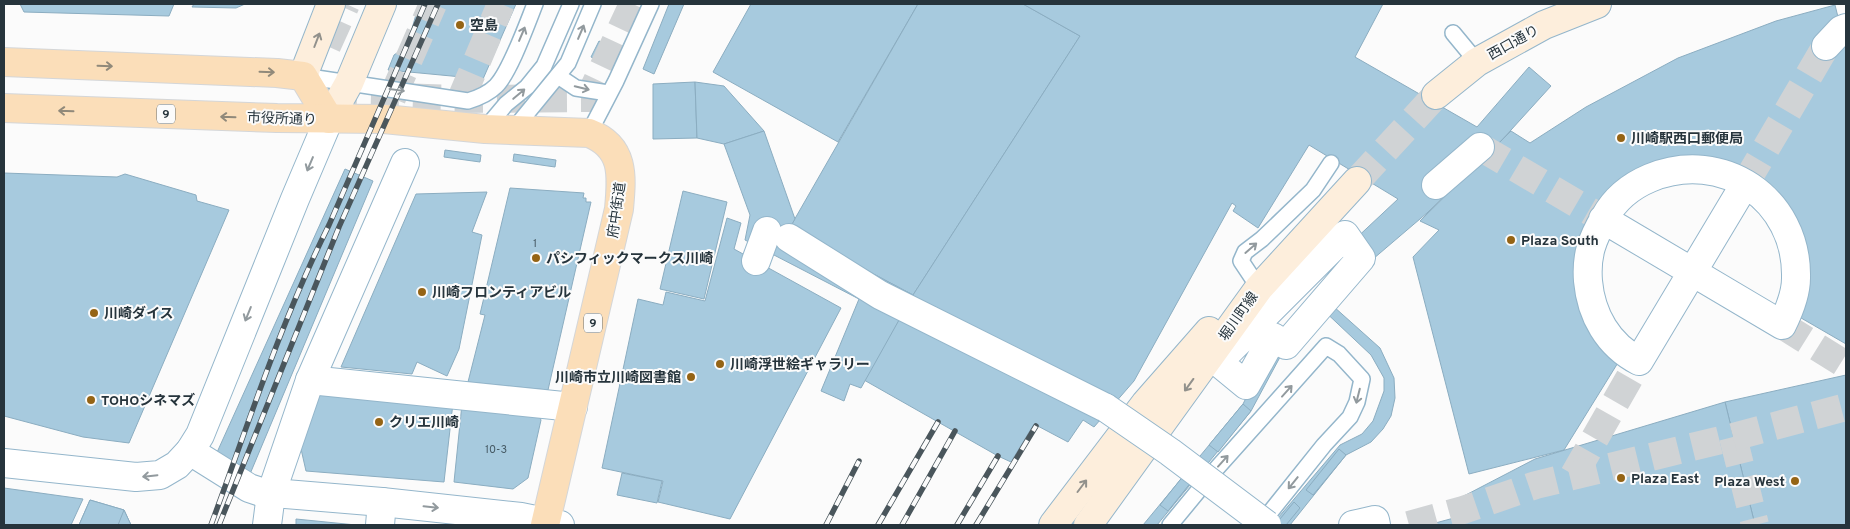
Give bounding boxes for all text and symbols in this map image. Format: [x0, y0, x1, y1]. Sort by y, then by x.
place label: 空島 [470, 18, 498, 35]
marker: 空島 [454, 19, 466, 31]
street label: 西口通り [1485, 22, 1542, 64]
one-way arrow [576, 25, 586, 40]
one-way arrow [518, 27, 528, 42]
one-way arrow [313, 33, 322, 48]
one-way arrow [97, 62, 113, 71]
one-way arrow [259, 68, 275, 77]
one-way arrow [573, 84, 589, 93]
one-way arrow [388, 85, 404, 95]
one-way arrow [512, 88, 525, 99]
road number: 9 [157, 105, 175, 124]
one-way arrow [58, 106, 74, 115]
street label: 市役所通り [247, 110, 317, 129]
one-way arrow [220, 112, 236, 121]
place label: 川崎駅西口郵便局 [1631, 131, 1743, 148]
marker: 川崎駅西口郵便局 [1615, 132, 1627, 144]
one-way arrow [304, 156, 314, 171]
street label: 府中街道 [605, 181, 630, 239]
place label: Plaza South [1521, 233, 1599, 250]
marker: Plaza South [1505, 234, 1517, 246]
house number: 1 [533, 237, 537, 251]
one-way arrow [1244, 243, 1257, 254]
place label: パシフィックマークス川崎 [546, 251, 713, 268]
marker: パシフィックマークス川崎 [530, 252, 542, 264]
place label: 川崎フロンティアビル [432, 285, 571, 302]
marker: 川崎フロンティアビル [416, 286, 428, 298]
street label: 堀川町線 [1216, 289, 1262, 345]
place label: 川崎ダイス [104, 305, 174, 323]
one-way arrow [243, 306, 252, 322]
marker: 川崎ダイス [88, 307, 100, 319]
road number: 9 [584, 314, 602, 332]
place label: 川崎浮世絵ギャラリー [730, 356, 870, 374]
marker: 川崎浮世絵ギャラリー [714, 358, 726, 370]
place label: 川崎市立川崎図書館 [555, 370, 681, 387]
marker: 川崎市立川崎図書館 [685, 371, 697, 383]
one-way arrow [1184, 377, 1195, 391]
one-way arrow [1281, 384, 1292, 397]
one-way arrow [1353, 387, 1362, 403]
place label: TOHOシネマズ [101, 392, 195, 410]
marker: TOHOシネマズ [85, 394, 97, 406]
place label: クリエ川崎 [389, 415, 459, 432]
marker: クリエ川崎 [373, 416, 385, 428]
house number: 10-3 [485, 443, 507, 457]
one-way arrow [1217, 455, 1229, 468]
one-way arrow [142, 471, 158, 481]
place label: Plaza East [1631, 471, 1699, 488]
marker: Plaza East [1615, 472, 1627, 484]
place label: Plaza West [1714, 474, 1785, 491]
marker: Plaza West [1789, 475, 1801, 487]
one-way arrow [1288, 477, 1299, 490]
one-way arrow [1077, 480, 1088, 493]
one-way arrow [423, 502, 439, 512]

